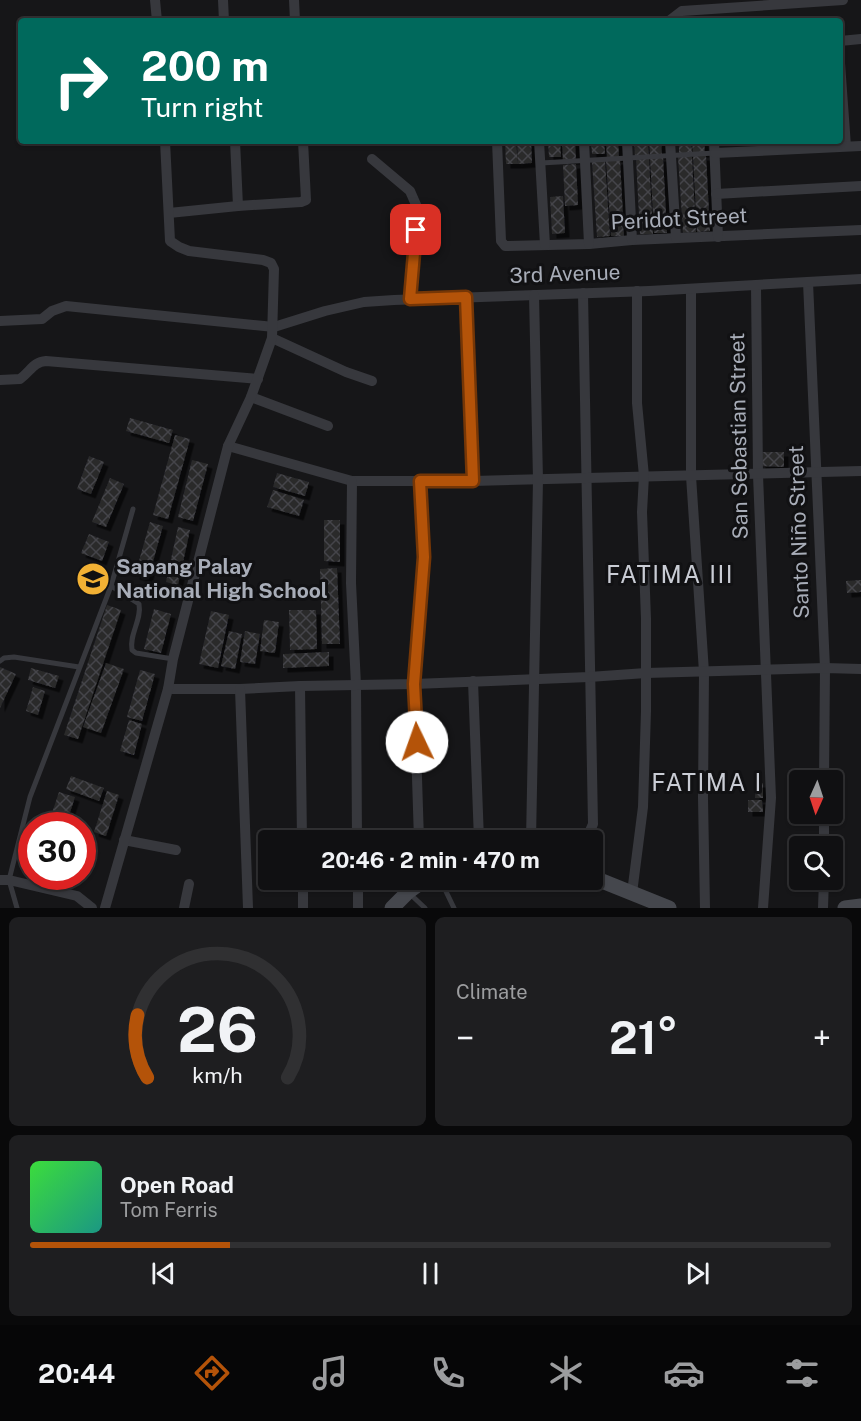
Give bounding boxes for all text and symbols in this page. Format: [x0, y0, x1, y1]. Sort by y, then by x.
text: 200 m [141, 41, 269, 90]
icon: right [42, 42, 120, 120]
text: Turn right [141, 91, 264, 123]
street label: Peridot Street [610, 202, 748, 235]
pin [390, 204, 441, 255]
icon: arrive [399, 213, 432, 246]
street label: 3rd Avenue [509, 259, 621, 288]
street label: San Sebastian Street [724, 332, 753, 540]
street label: Santo Niño Street [783, 445, 814, 619]
place label: Sapang Palay National High School [116, 554, 328, 603]
district label: FATIMA III [606, 560, 734, 588]
school or university icon: Sapang Palay National High School [75, 561, 111, 597]
position arrow [385, 710, 449, 774]
district label: FATIMA I [651, 768, 763, 796]
north arrow [789, 770, 843, 824]
map controls [789, 770, 843, 890]
speed limit sign: 30 [18, 812, 96, 890]
button: search [789, 836, 843, 890]
text: 20:46 · 2 min · 470 m [321, 847, 540, 873]
text: Climate [456, 980, 528, 1004]
text: 26 [177, 993, 258, 1066]
text: 21° [609, 1011, 678, 1064]
text: − [456, 1019, 474, 1057]
text: + [813, 1019, 831, 1057]
text: km/h [192, 1064, 243, 1089]
text: Open Road [120, 1172, 234, 1198]
text: Tom Ferris [120, 1198, 218, 1222]
icon: previous [147, 1257, 180, 1290]
icon: pause [414, 1257, 447, 1290]
icon: next [681, 1257, 714, 1290]
icon: directions [191, 1352, 233, 1394]
icon: music [309, 1352, 351, 1394]
icon: phone [427, 1352, 469, 1394]
icon: climate [545, 1352, 587, 1394]
icon: car [663, 1352, 705, 1394]
icon: filters [781, 1352, 823, 1394]
text: 20:44 [38, 1357, 115, 1389]

